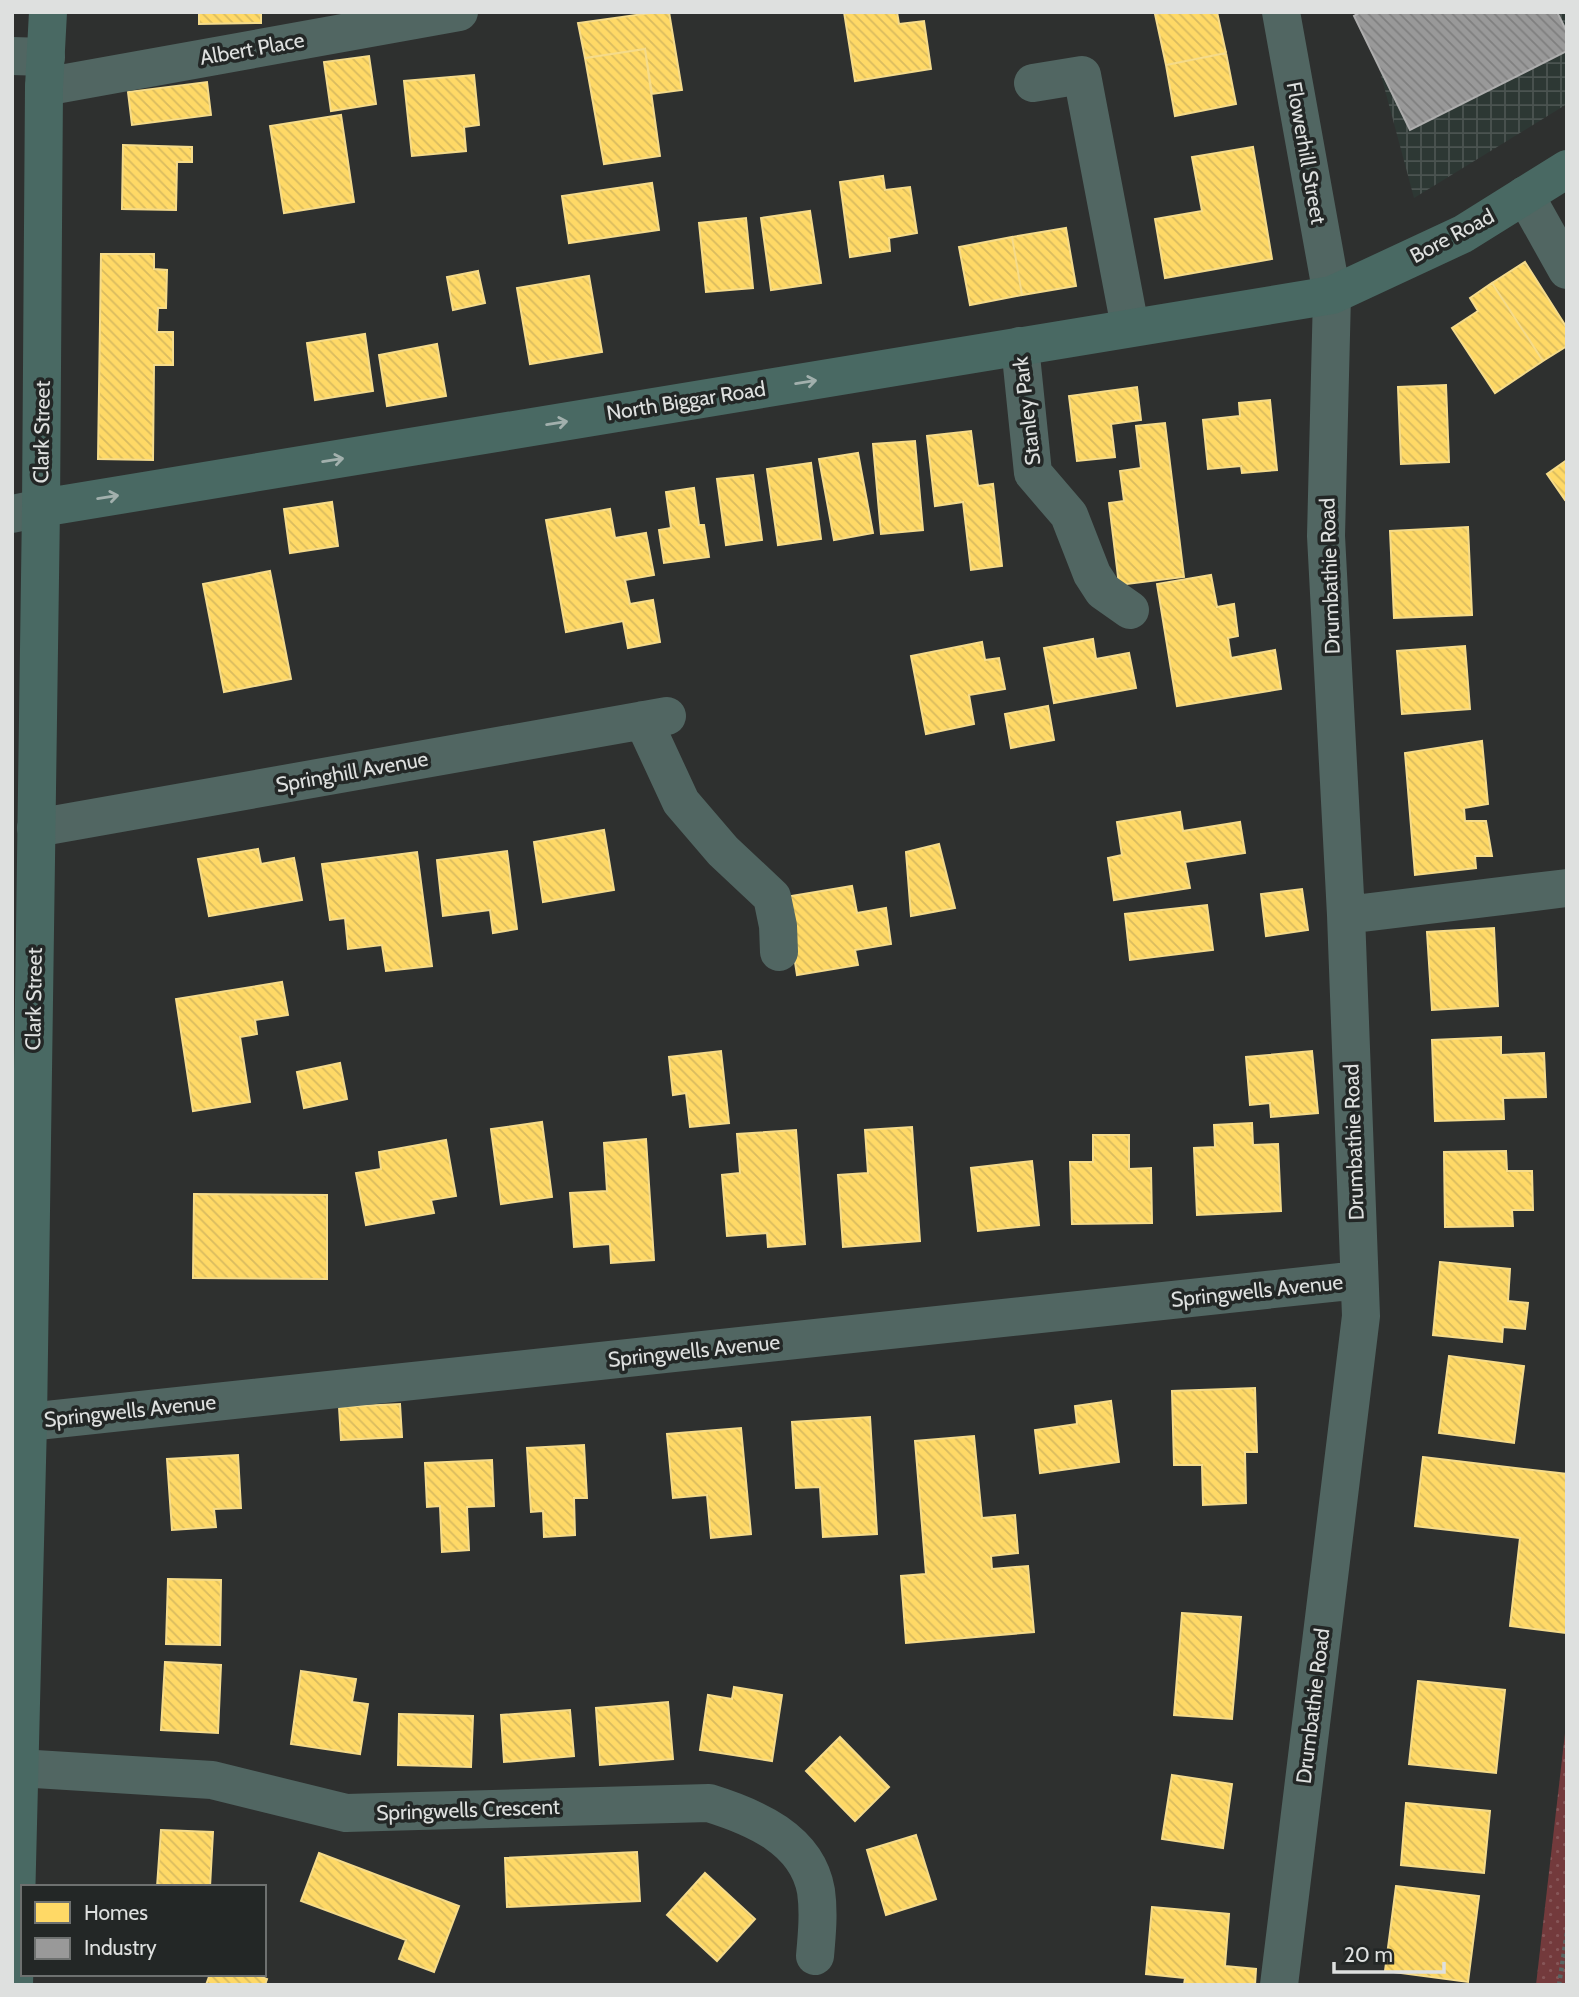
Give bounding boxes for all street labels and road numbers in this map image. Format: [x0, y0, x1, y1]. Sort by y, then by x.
street label: Albert Place [198, 27, 306, 70]
street label: Flowerhill Street [1282, 80, 1331, 226]
street label: Bore Road [1406, 203, 1498, 268]
street label: Stanley Park [1007, 355, 1046, 467]
street label: North Biggar Road [605, 376, 767, 425]
street label: Clark Street [28, 380, 55, 484]
street label: Drumbathie Road [1314, 497, 1345, 655]
street label: Springhill Avenue [274, 746, 430, 797]
street label: Clark Street [20, 947, 47, 1051]
street label: Drumbathie Road [1338, 1063, 1369, 1221]
street label: Springwells Avenue [1170, 1269, 1344, 1312]
street label: Springwells Avenue [607, 1329, 781, 1372]
street label: Springwells Avenue [43, 1389, 217, 1432]
street label: Drumbathie Road [1291, 1627, 1334, 1785]
street label: Springwells Crescent [376, 1794, 560, 1825]

